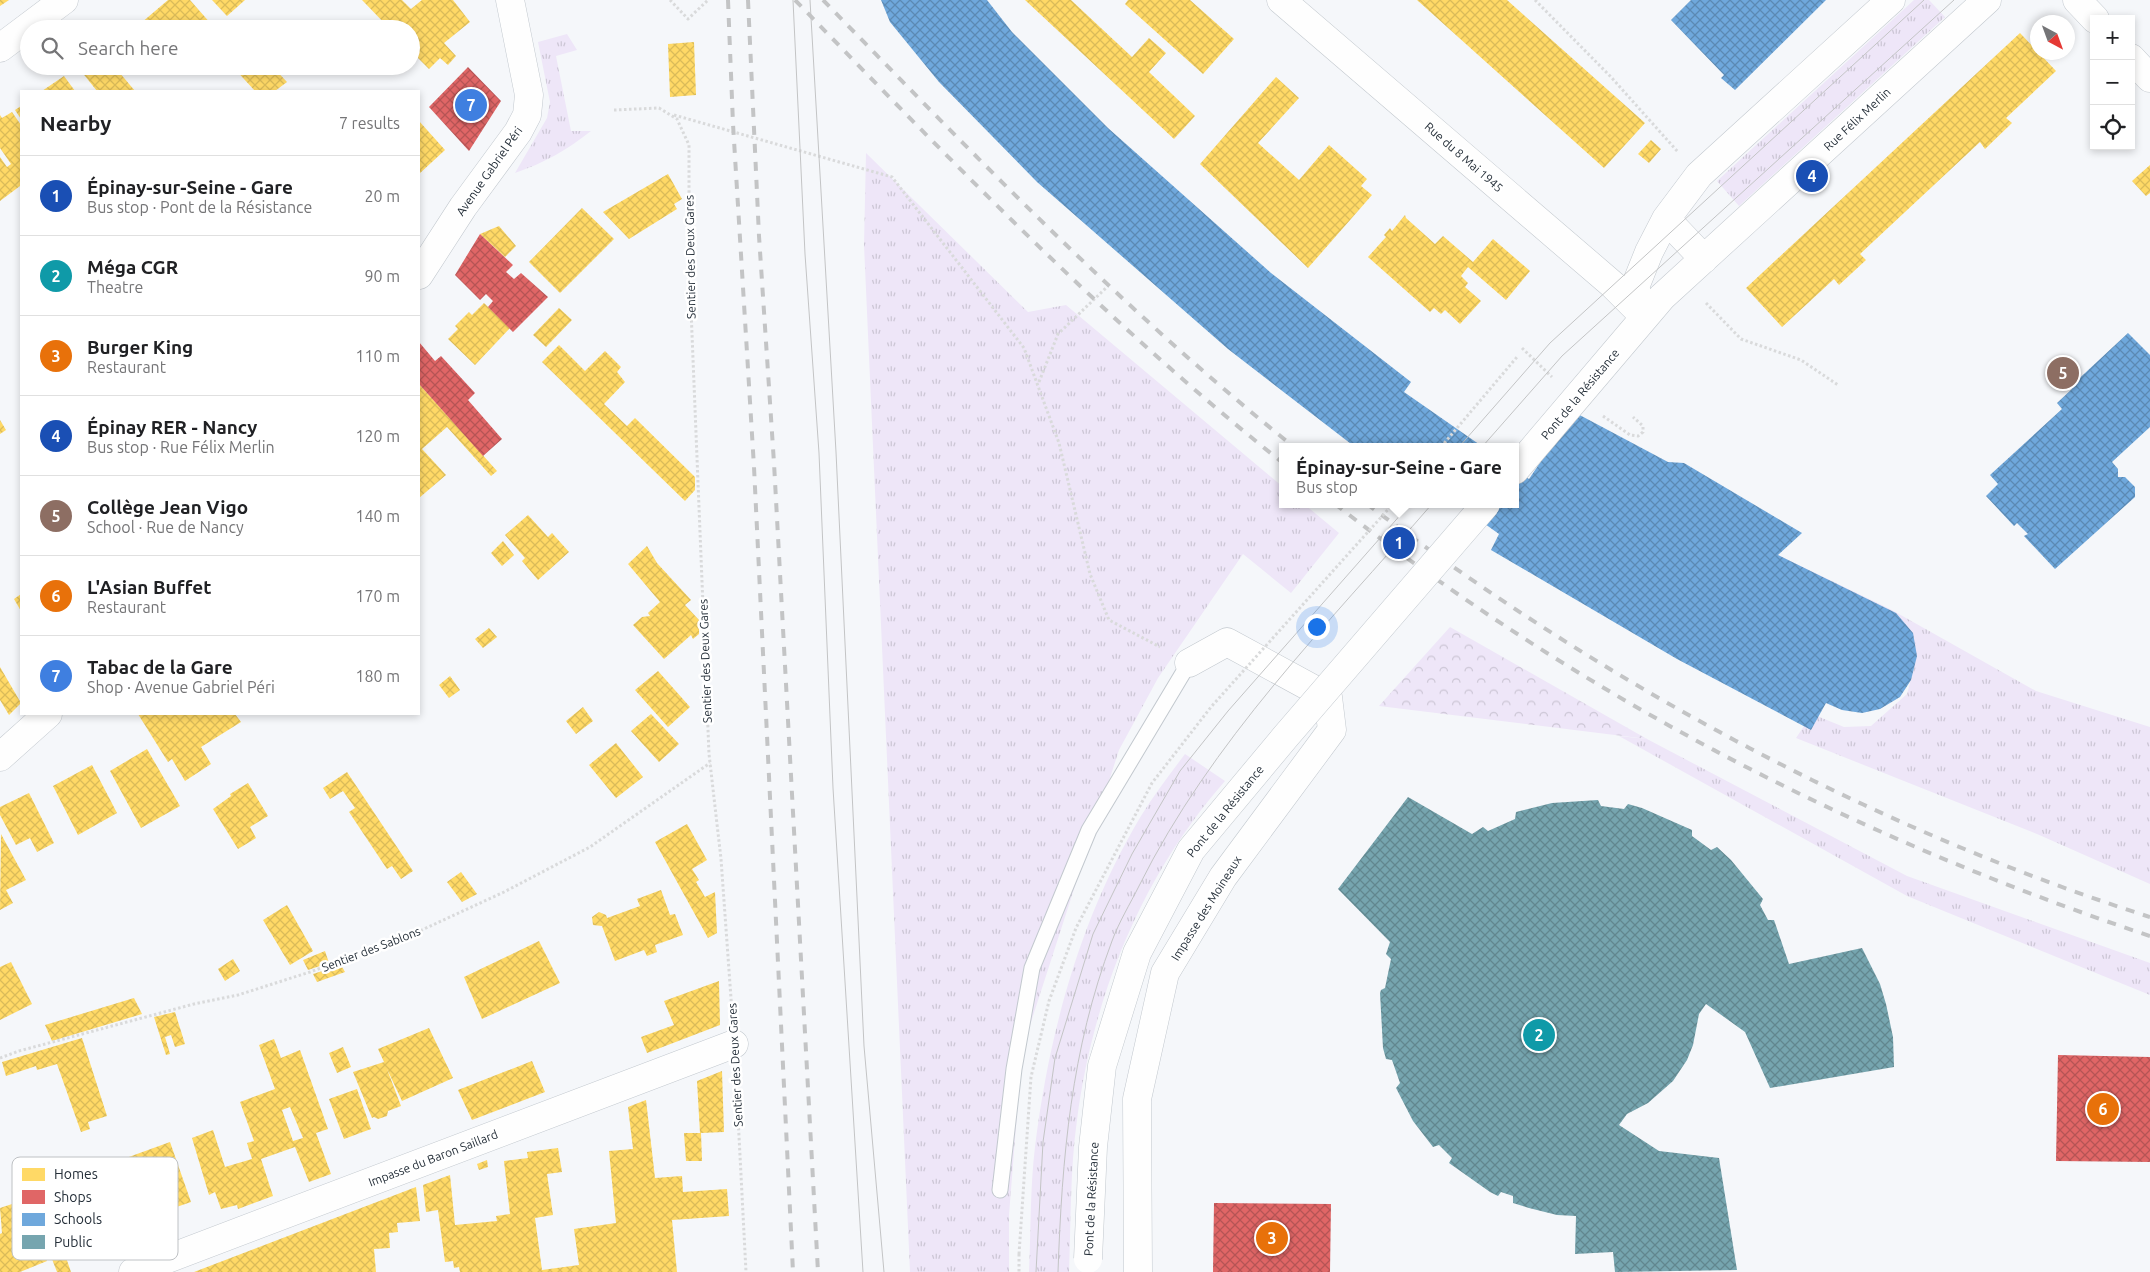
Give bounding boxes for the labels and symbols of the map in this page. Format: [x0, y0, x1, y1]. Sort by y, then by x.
north arrow [2030, 15, 2075, 60]
street label: Rue Félix Merlin [1821, 85, 1893, 153]
pin: 7 [455, 86, 487, 124]
street label: Rue du 8 Mai 1945 [1422, 120, 1506, 194]
street label: Avenue Gabriel Péri [453, 124, 525, 218]
pin: 4 [1796, 157, 1828, 195]
street label: Sentier des Deux Gares [682, 195, 698, 319]
street label: Pont de la Résistance [1538, 346, 1622, 442]
pin: 5 [2047, 354, 2079, 392]
pin: 1 [1383, 524, 1415, 562]
street label: Sentier des Deux Gares [696, 599, 714, 723]
your location [1304, 614, 1330, 640]
street label: Pont de la Résistance [1184, 763, 1266, 859]
street label: Impasse des Moineaux [1168, 853, 1244, 963]
street label: Sentier des Sablons [320, 924, 422, 974]
street label: Sentier des Deux Gares [725, 1003, 745, 1127]
pin: 2 [1523, 1016, 1555, 1054]
pin: 6 [2087, 1090, 2119, 1128]
street label: Impasse du Baron Saillard [367, 1127, 499, 1189]
street label: Pont de la Résistance [1082, 1142, 1100, 1256]
legend [12, 1157, 178, 1260]
text: Homes [54, 1166, 98, 1182]
text: Shops [54, 1189, 92, 1205]
text: Schools [54, 1211, 102, 1227]
pin: 3 [1256, 1219, 1288, 1257]
text: Public [54, 1234, 93, 1250]

